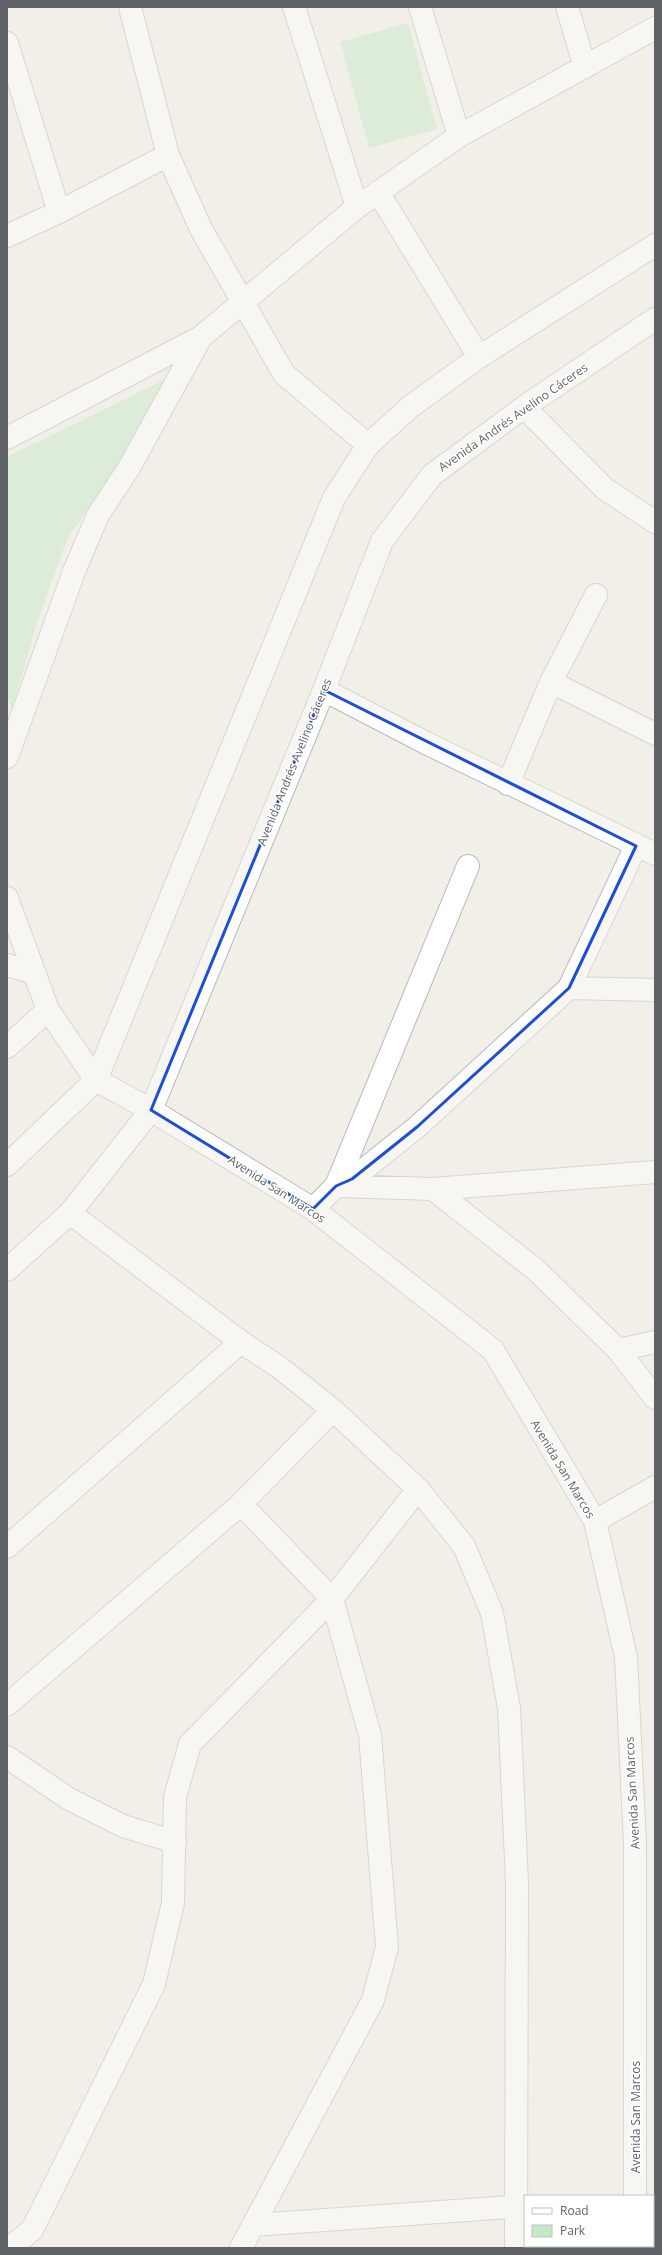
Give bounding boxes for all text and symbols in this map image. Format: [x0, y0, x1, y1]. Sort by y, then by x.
street label: Avenida Andrés Avelino Cáceres [435, 359, 591, 475]
street label: Avenida Andrés Avelino Cáceres [253, 676, 335, 848]
street label: Avenida San Marcos [225, 1151, 329, 1227]
street label: Avenida San Marcos [527, 1416, 599, 1522]
street label: Avenida San Marcos [621, 1736, 643, 1850]
street label: Avenida San Marcos [627, 2060, 644, 2173]
legend [524, 2195, 654, 2247]
text: Road [560, 2202, 589, 2219]
text: Park [560, 2222, 586, 2239]

